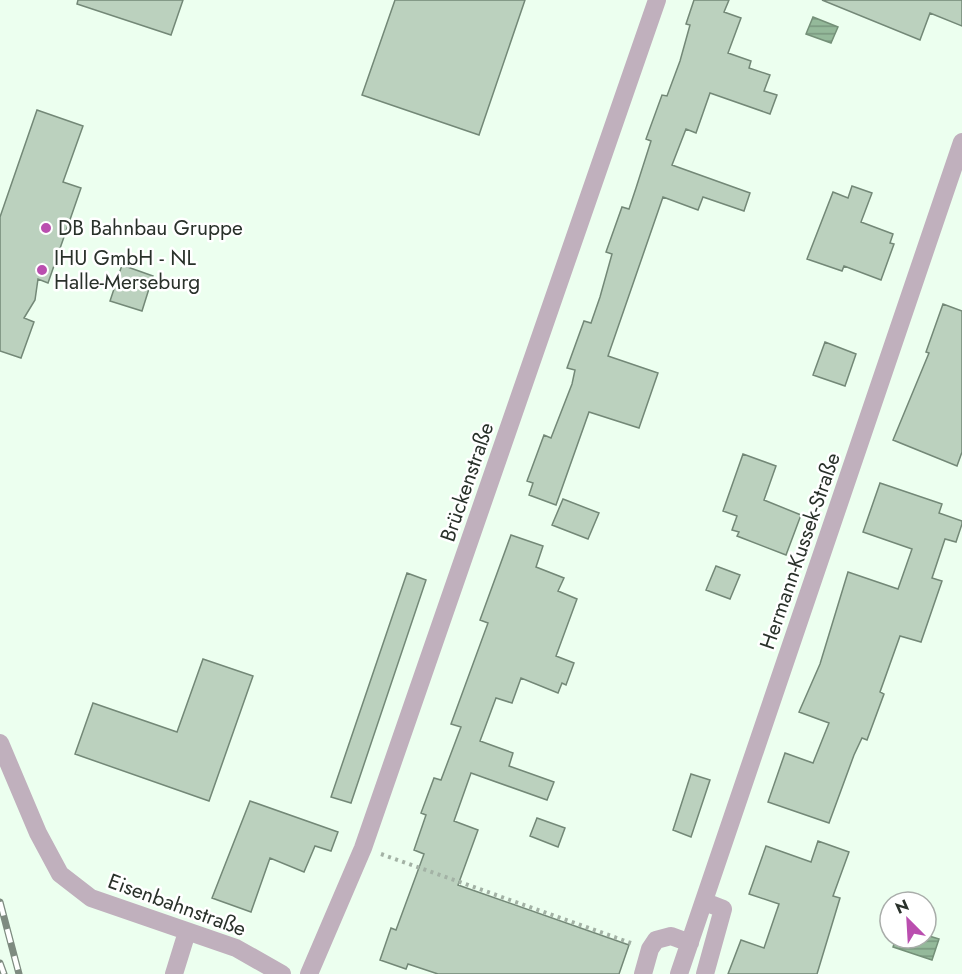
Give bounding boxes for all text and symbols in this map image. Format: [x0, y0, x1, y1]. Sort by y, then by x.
place label: DB Bahnbau Gruppe [58, 213, 243, 243]
marker: DB Bahnbau Gruppe [39, 221, 53, 235]
place label: IHU GmbH - NL Halle-Merseburg [54, 243, 200, 297]
marker: IHU GmbH - NL Halle-Merseburg [35, 263, 49, 277]
street label: Brückenstraße [433, 418, 501, 546]
street label: Hermann-Kussek-Straße [752, 448, 848, 653]
street label: Eisenbahnstraße [104, 866, 250, 944]
north arrow [878, 890, 938, 950]
text: N [892, 894, 913, 920]

